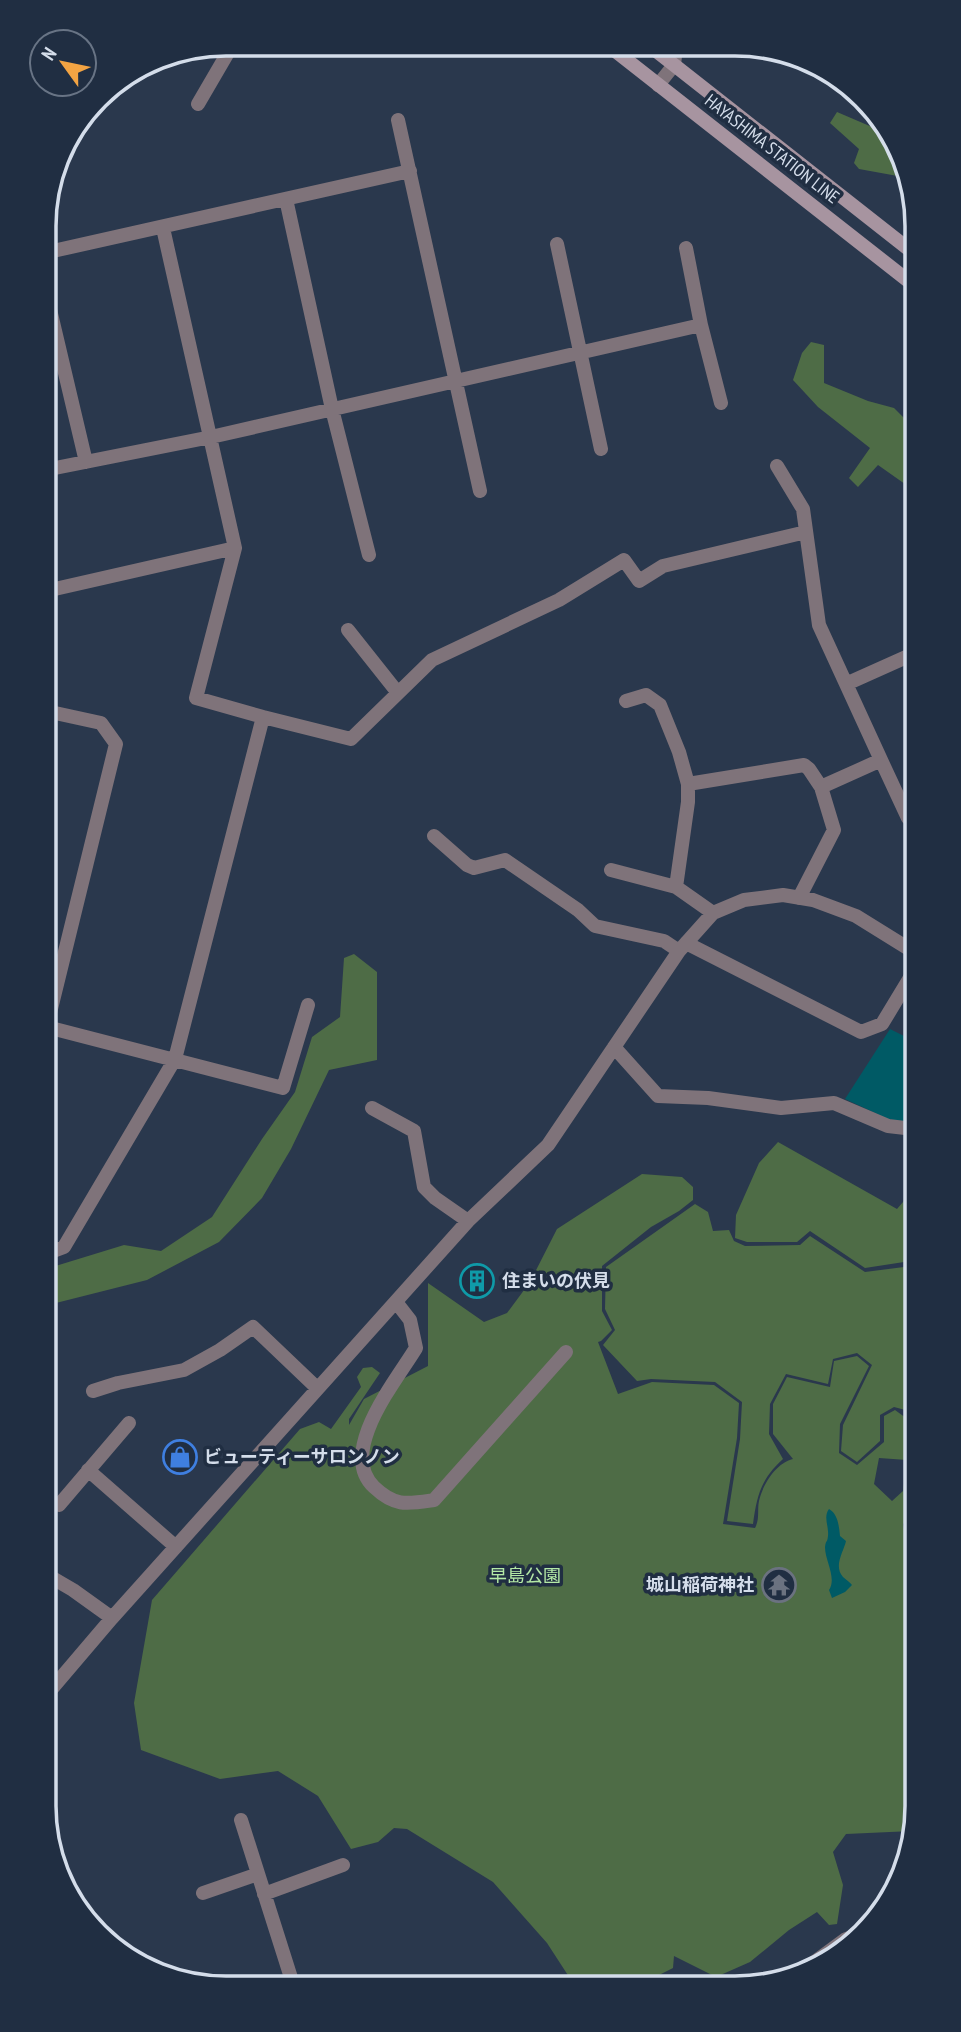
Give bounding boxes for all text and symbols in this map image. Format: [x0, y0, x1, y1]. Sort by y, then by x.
north arrow [28, 28, 98, 98]
text: N [36, 43, 62, 65]
street label: HAYASHIMA STATION LINE [700, 89, 844, 208]
building icon: 住まいの伏見 [458, 1262, 496, 1300]
place label: 住まいの伏見 [502, 1269, 610, 1292]
shop icon: ビューティーサロンノン [161, 1438, 199, 1476]
place label: ビューティーサロンノン [204, 1445, 400, 1468]
park label: 早島公園 [489, 1564, 561, 1587]
temple icon: 城山稲荷神社 [760, 1566, 798, 1604]
place label: 城山稲荷神社 [646, 1573, 754, 1596]

